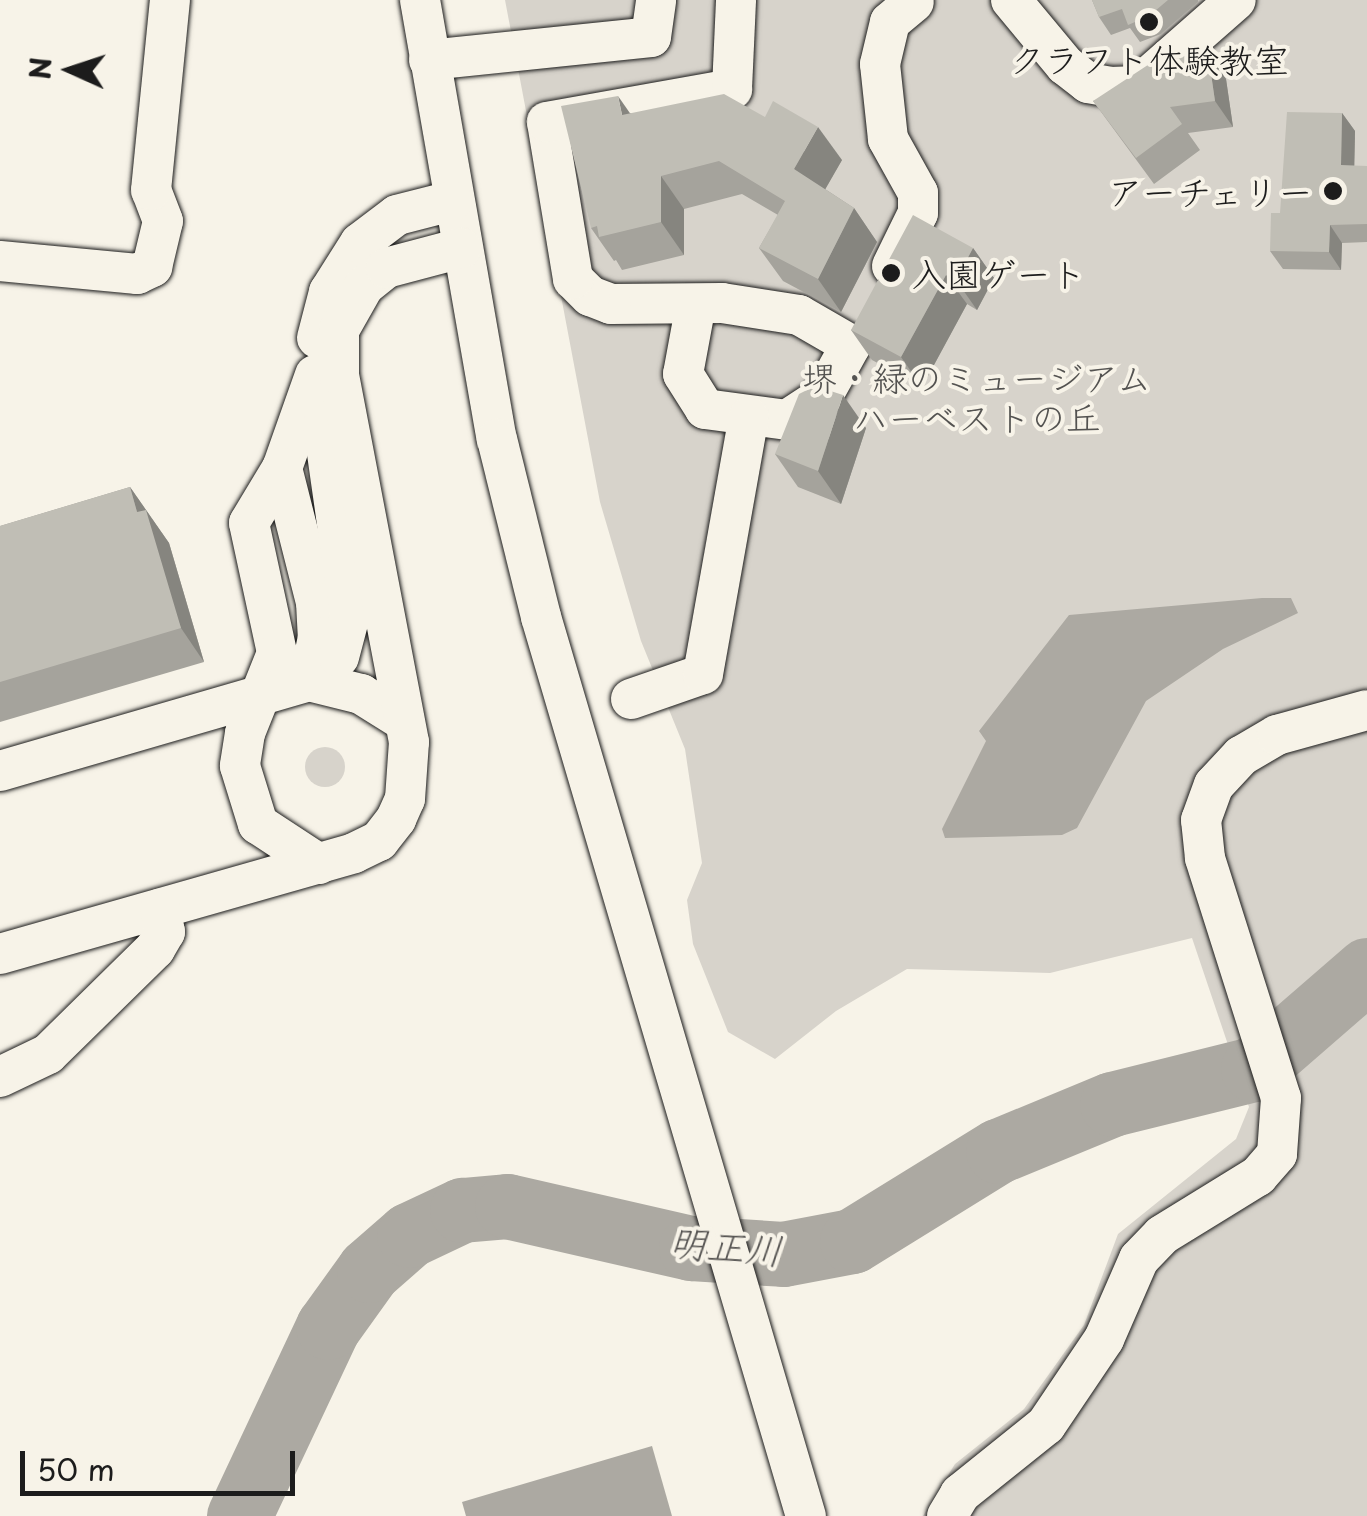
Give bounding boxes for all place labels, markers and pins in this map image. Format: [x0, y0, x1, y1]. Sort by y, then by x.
marker: クラフト体験教室 [1138, 11, 1160, 33]
place label: クラフト体験教室 [1009, 38, 1289, 80]
place label: アーチェリー [1104, 170, 1313, 212]
marker: アーチェリー [1322, 180, 1344, 202]
place label: 入園ゲート [911, 252, 1086, 294]
marker: 入園ゲート [880, 262, 902, 284]

